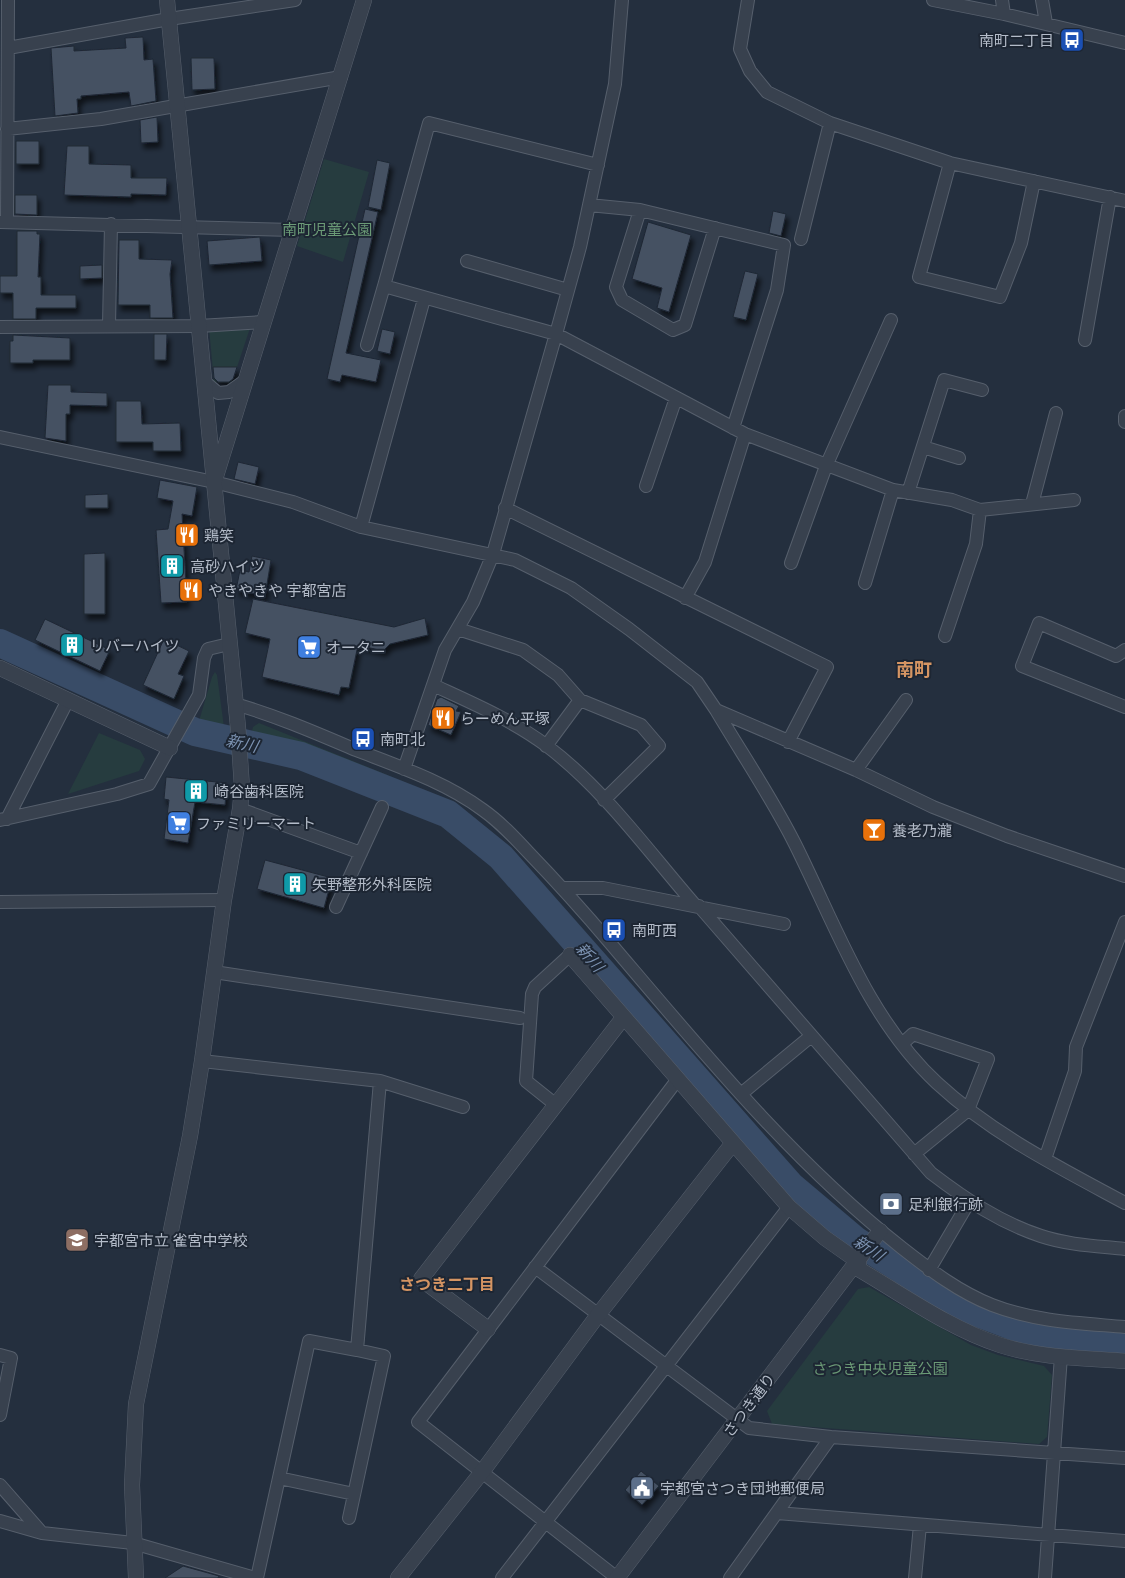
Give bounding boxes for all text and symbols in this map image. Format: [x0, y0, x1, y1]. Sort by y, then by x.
bus stop icon: 南町二丁目 [1059, 27, 1085, 53]
place label: 南町二丁目 [979, 30, 1054, 51]
park label: 南町児童公園 [282, 219, 372, 240]
restaurant icon: 鶏笑 [174, 522, 200, 548]
place label: 鶏笑 [204, 525, 234, 546]
building icon: 高砂ハイツ [159, 553, 185, 579]
place label: 高砂ハイツ [190, 556, 265, 577]
restaurant icon: やきやきや 宇都宮店 [178, 577, 204, 603]
place label: やきやきや 宇都宮店 [208, 580, 346, 601]
building icon: リバーハイツ [59, 632, 85, 658]
supermarket icon: オータニ [296, 634, 322, 660]
place label: リバーハイツ [90, 635, 179, 656]
place label: オータニ [326, 637, 386, 658]
district label: 南町 [896, 657, 932, 682]
restaurant icon: らーめん平塚 [430, 705, 456, 731]
place label: らーめん平塚 [460, 708, 550, 729]
bus stop icon: 南町北 [350, 726, 376, 752]
water label: 新川 [224, 729, 262, 758]
place label: 南町北 [380, 729, 425, 750]
building icon: 崎谷歯科医院 [183, 778, 209, 804]
place label: 崎谷歯科医院 [214, 781, 304, 802]
supermarket icon: ファミリーマート [166, 810, 192, 836]
place label: ファミリーマート [196, 813, 316, 834]
bar icon: 養老乃瀧 [861, 817, 887, 843]
place label: 養老乃瀧 [892, 820, 952, 841]
building icon: 矢野整形外科医院 [282, 871, 308, 897]
place label: 矢野整形外科医院 [312, 874, 432, 895]
bus stop icon: 南町西 [601, 917, 627, 943]
place label: 南町西 [632, 920, 677, 941]
water label: 新川 [571, 938, 610, 978]
bank icon: 足利銀行跡 [878, 1191, 904, 1217]
place label: 足利銀行跡 [908, 1194, 983, 1215]
school or university icon: 宇都宮市立 雀宮中学校 [64, 1227, 90, 1253]
place label: 宇都宮市立 雀宮中学校 [94, 1230, 247, 1251]
water label: 新川 [850, 1230, 890, 1267]
district label: さつき二丁目 [399, 1273, 495, 1295]
park label: さつき中央児童公園 [812, 1358, 948, 1379]
street label: さつき通り [718, 1369, 780, 1441]
public building icon: 宇都宮さつき団地郵便局 [629, 1475, 655, 1501]
place label: 宇都宮さつき団地郵便局 [660, 1478, 825, 1499]

